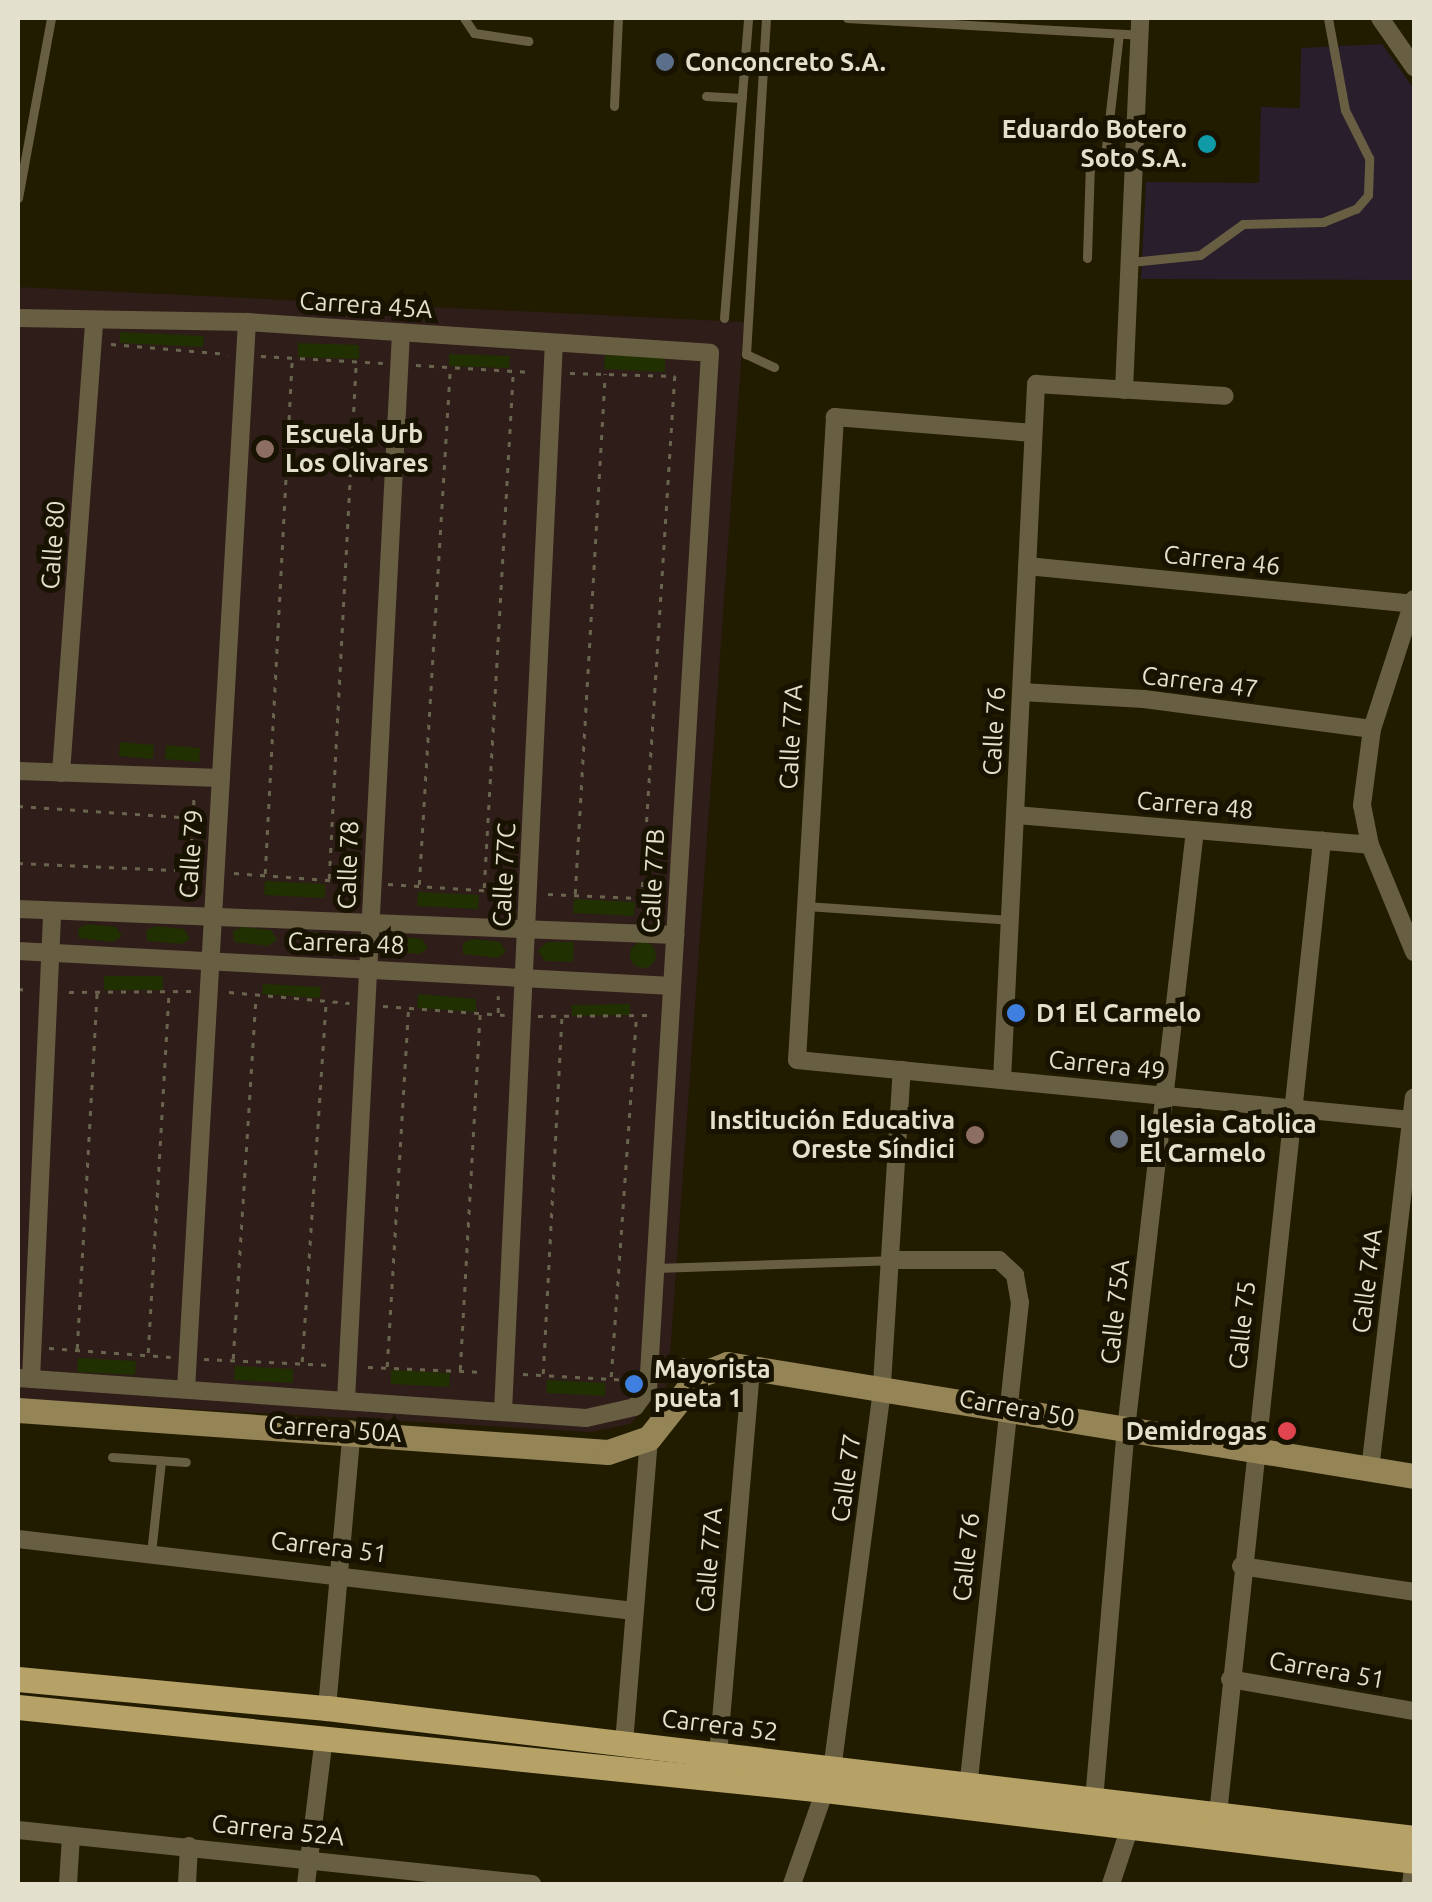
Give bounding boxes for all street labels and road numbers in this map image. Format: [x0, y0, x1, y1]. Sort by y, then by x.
street label: Carrera 45A [298, 285, 434, 325]
street label: Calle 80 [35, 500, 71, 590]
street label: Carrera 46 [1162, 539, 1282, 581]
street label: Carrera 47 [1140, 660, 1260, 704]
street label: Calle 77A [773, 684, 809, 790]
street label: Calle 76 [977, 686, 1011, 776]
street label: Carrera 48 [1135, 785, 1255, 825]
street label: Calle 79 [173, 809, 209, 899]
street label: Calle 78 [331, 820, 365, 910]
street label: Calle 77C [486, 822, 522, 928]
street label: Calle 77B [635, 828, 671, 934]
street label: Carrera 48 [287, 926, 405, 960]
street label: Carrera 49 [1047, 1044, 1167, 1086]
street label: Calle 74A [1346, 1227, 1388, 1335]
street label: Calle 75A [1095, 1258, 1135, 1366]
street label: Calle 75 [1222, 1279, 1262, 1371]
street label: Carrera 50 [957, 1383, 1077, 1433]
street label: Carrera 50A [267, 1409, 403, 1449]
street label: Calle 77 [825, 1432, 867, 1524]
street label: Calle 77A [689, 1506, 729, 1614]
street label: Calle 76 [946, 1511, 986, 1603]
street label: Carrera 51 [269, 1525, 389, 1569]
street label: Carrera 51 [1267, 1645, 1387, 1695]
street label: Carrera 52 [660, 1703, 780, 1747]
street label: Carrera 52A [210, 1808, 346, 1852]

